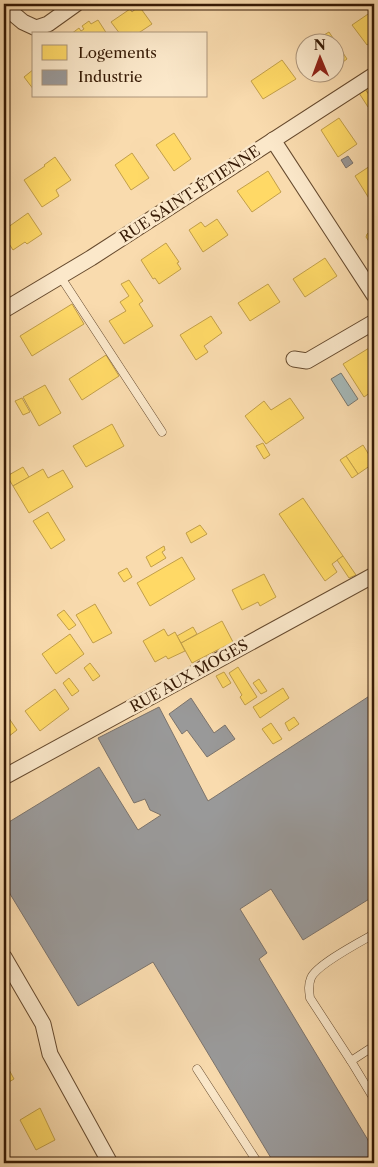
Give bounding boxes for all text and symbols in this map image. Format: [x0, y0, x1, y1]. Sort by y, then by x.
legend [32, 32, 208, 98]
north arrow [296, 32, 346, 82]
text: N [314, 36, 326, 54]
text: Logements [78, 43, 157, 62]
text: Industrie [78, 67, 142, 86]
street label: RUE SAINT-ÉTIENNE [116, 141, 264, 246]
street label: RUE AUX MOGES [126, 635, 251, 716]

